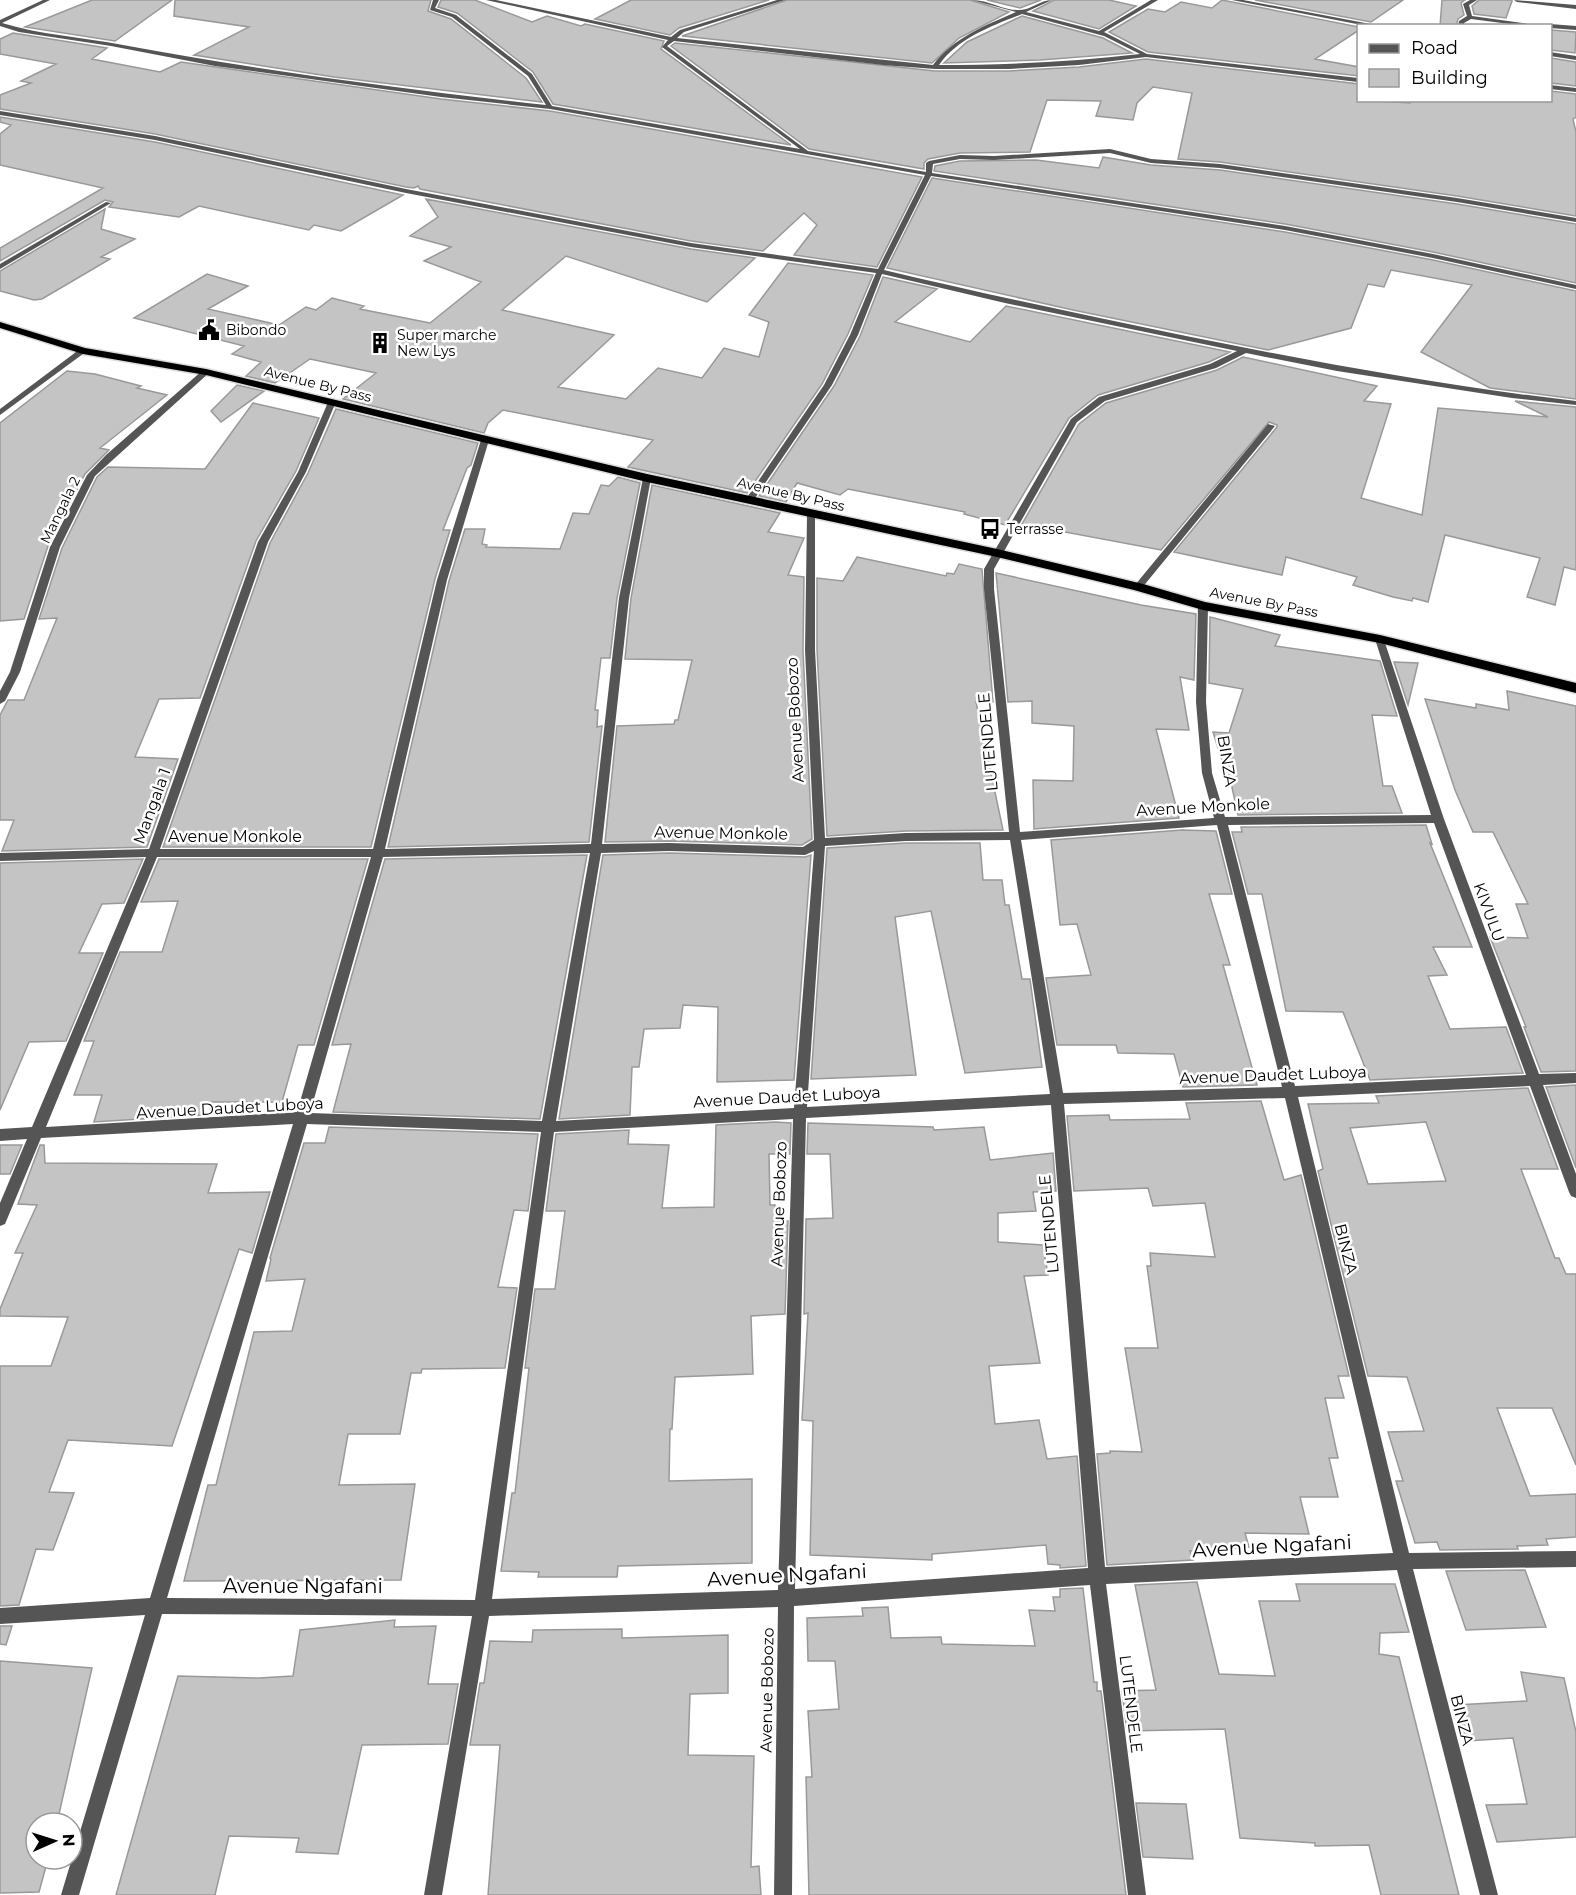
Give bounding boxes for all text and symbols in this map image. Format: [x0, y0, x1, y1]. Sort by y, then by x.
legend [1357, 24, 1552, 102]
text: Road [1411, 37, 1458, 59]
text: Building [1411, 67, 1488, 89]
public building icon: Bibondo [197, 318, 221, 342]
place label: Bibondo [226, 321, 287, 339]
place label: Super marche New Lys [397, 326, 497, 360]
building icon: Super marche New Lys [368, 331, 392, 355]
street label: Avenue By Pass [262, 362, 374, 406]
street label: Mangala 2 [36, 473, 84, 547]
street label: Avenue By Pass [735, 473, 847, 515]
bus stop icon: Terrasse [978, 517, 1002, 541]
place label: Terrasse [1007, 520, 1064, 538]
street label: Avenue By Pass [1208, 583, 1320, 621]
street label: Avenue Bobozo [782, 657, 808, 783]
street label: LUTENDELE [974, 692, 1002, 792]
street label: BINZA [1214, 734, 1241, 789]
street label: Mangala 1 [129, 765, 175, 847]
street label: Avenue Monkole [1136, 794, 1270, 820]
street label: Avenue Monkole [654, 822, 788, 844]
street label: Avenue Monkole [168, 827, 302, 846]
street label: KIVULU [1470, 880, 1508, 944]
street label: Avenue Daudet Luboya [1179, 1062, 1367, 1088]
street label: Avenue Daudet Luboya [693, 1083, 881, 1111]
street label: Avenue Daudet Luboya [136, 1094, 324, 1122]
street label: Avenue Bobozo [767, 1141, 791, 1267]
street label: LUTENDELE [1035, 1174, 1063, 1274]
street label: BINZA [1331, 1222, 1362, 1277]
street label: Avenue Ngafani [1192, 1530, 1352, 1562]
street label: Avenue Ngafani [707, 1559, 867, 1591]
street label: Avenue Ngafani [223, 1574, 383, 1598]
street label: Avenue Bobozo [756, 1627, 778, 1753]
street label: LUTENDELE [1116, 1654, 1146, 1754]
street label: BINZA [1447, 1693, 1478, 1748]
north arrow [24, 1811, 84, 1871]
text: N [59, 1833, 78, 1847]

